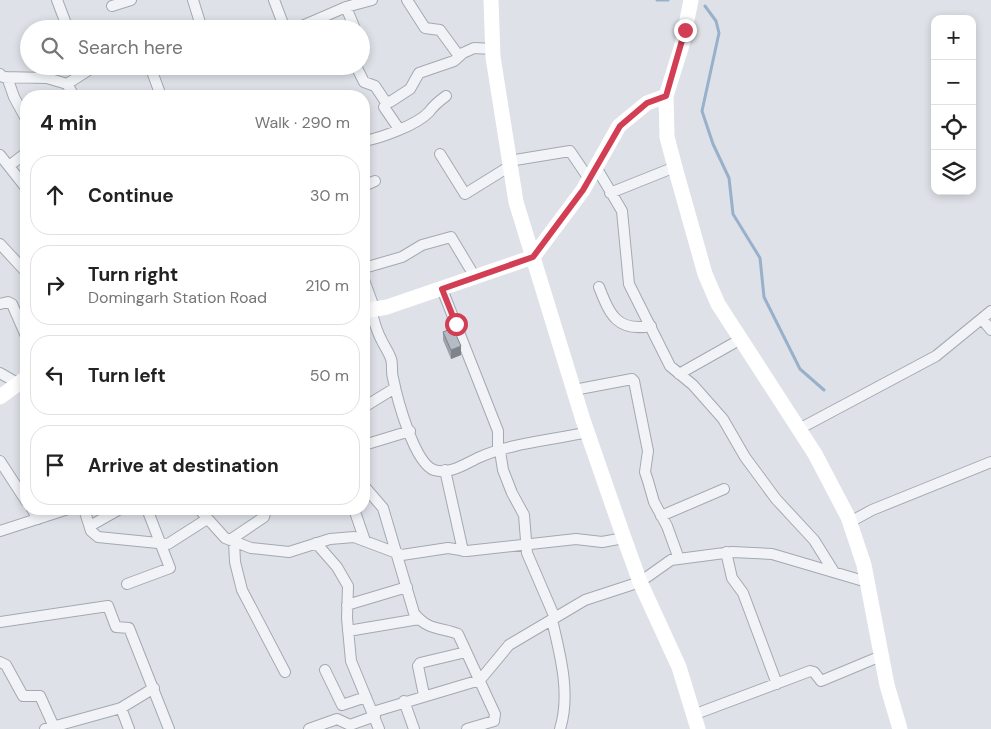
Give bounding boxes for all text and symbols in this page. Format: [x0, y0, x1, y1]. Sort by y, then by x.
map controls [931, 15, 976, 195]
button: + [931, 15, 976, 60]
route end [674, 19, 697, 42]
search box [20, 20, 370, 75]
icon: search [38, 34, 66, 62]
text: Search here [78, 35, 183, 60]
button: − [931, 60, 976, 105]
button: locate [931, 105, 976, 150]
text: 4 min [40, 109, 97, 137]
text: Walk · 290 m [255, 112, 350, 133]
button: layers [931, 150, 976, 195]
icon: ahead [41, 181, 69, 209]
text: Continue [88, 183, 174, 208]
text: 30 m [310, 185, 349, 206]
text: Turn right [88, 262, 178, 287]
icon: right [41, 271, 69, 299]
text: 210 m [305, 275, 349, 296]
text: Domingarh Station Road [88, 287, 267, 308]
route start [445, 313, 468, 336]
icon: left [41, 361, 69, 389]
text: Turn left [88, 363, 166, 388]
text: 50 m [310, 365, 349, 386]
icon: arrive [41, 451, 69, 479]
text: Arrive at destination [88, 453, 279, 478]

